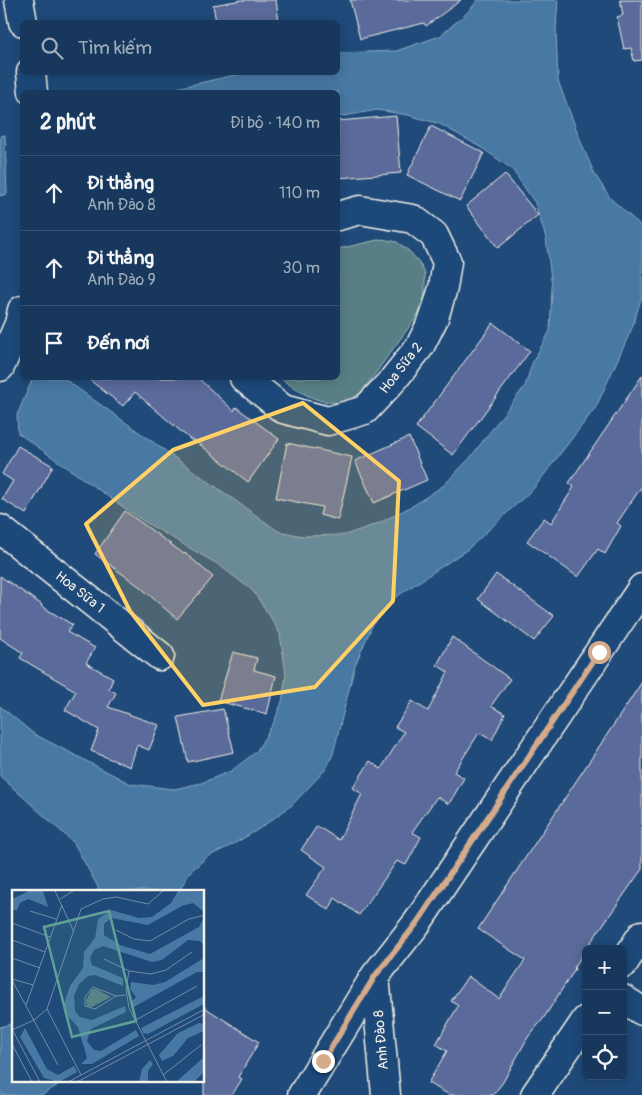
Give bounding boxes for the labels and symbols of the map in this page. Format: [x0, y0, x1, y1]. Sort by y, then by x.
street label: Hoa Sữa 2 [376, 339, 426, 397]
street label: Hoa Sữa 1 [52, 568, 108, 616]
route start [588, 641, 611, 664]
inset map [12, 890, 205, 1082]
street label: Anh Đào 8 [370, 1009, 392, 1071]
route end [312, 1050, 335, 1073]

